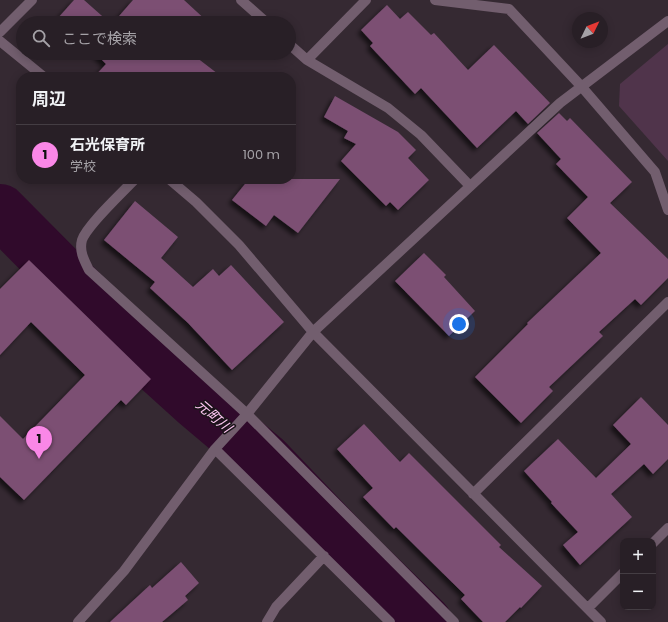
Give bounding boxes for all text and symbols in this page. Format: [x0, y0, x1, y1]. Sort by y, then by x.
north arrow [572, 12, 608, 48]
search box [16, 16, 296, 60]
icon: search [30, 27, 52, 49]
text: ここで検索 [62, 28, 137, 49]
text: 周辺 [32, 87, 66, 111]
text: 石光保育所 [70, 134, 145, 155]
text: 1 [43, 145, 47, 164]
text: 100 m [243, 145, 280, 164]
text: 学校 [70, 157, 96, 176]
your location [449, 314, 469, 334]
water label: 元町川 [192, 395, 238, 439]
pin: 1 [26, 426, 52, 459]
map controls [620, 538, 656, 610]
button: + [620, 538, 656, 574]
button: − [620, 574, 656, 610]

